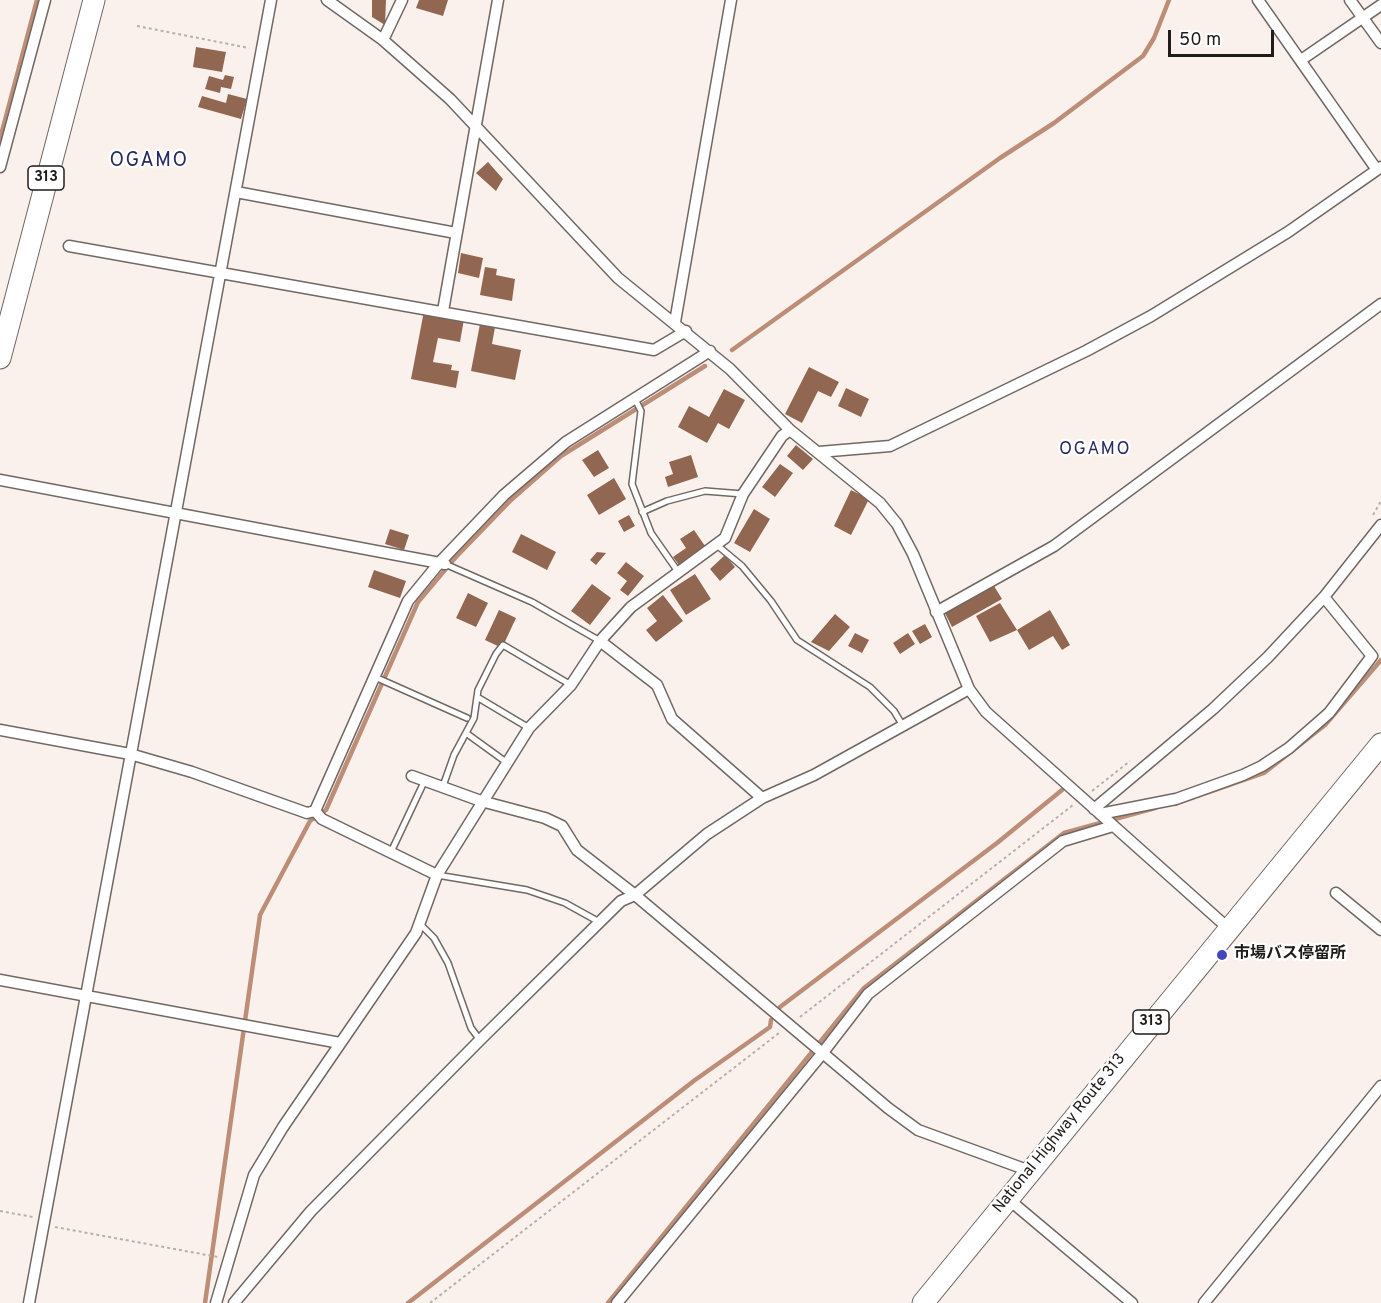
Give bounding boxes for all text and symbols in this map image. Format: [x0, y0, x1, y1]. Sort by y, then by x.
scale bar [1171, 18, 1278, 56]
text: 50 m [1179, 29, 1221, 52]
district label: OGAMO [109, 150, 189, 174]
road number: 313 [28, 166, 64, 190]
district label: OGAMO [1059, 439, 1131, 461]
place label: 市場バス停留所 [1234, 945, 1346, 965]
marker: 市場バス停留所 [1215, 948, 1229, 962]
road number: 313 [1133, 1010, 1169, 1034]
street label: National Highway Route 313 [990, 1050, 1130, 1218]

